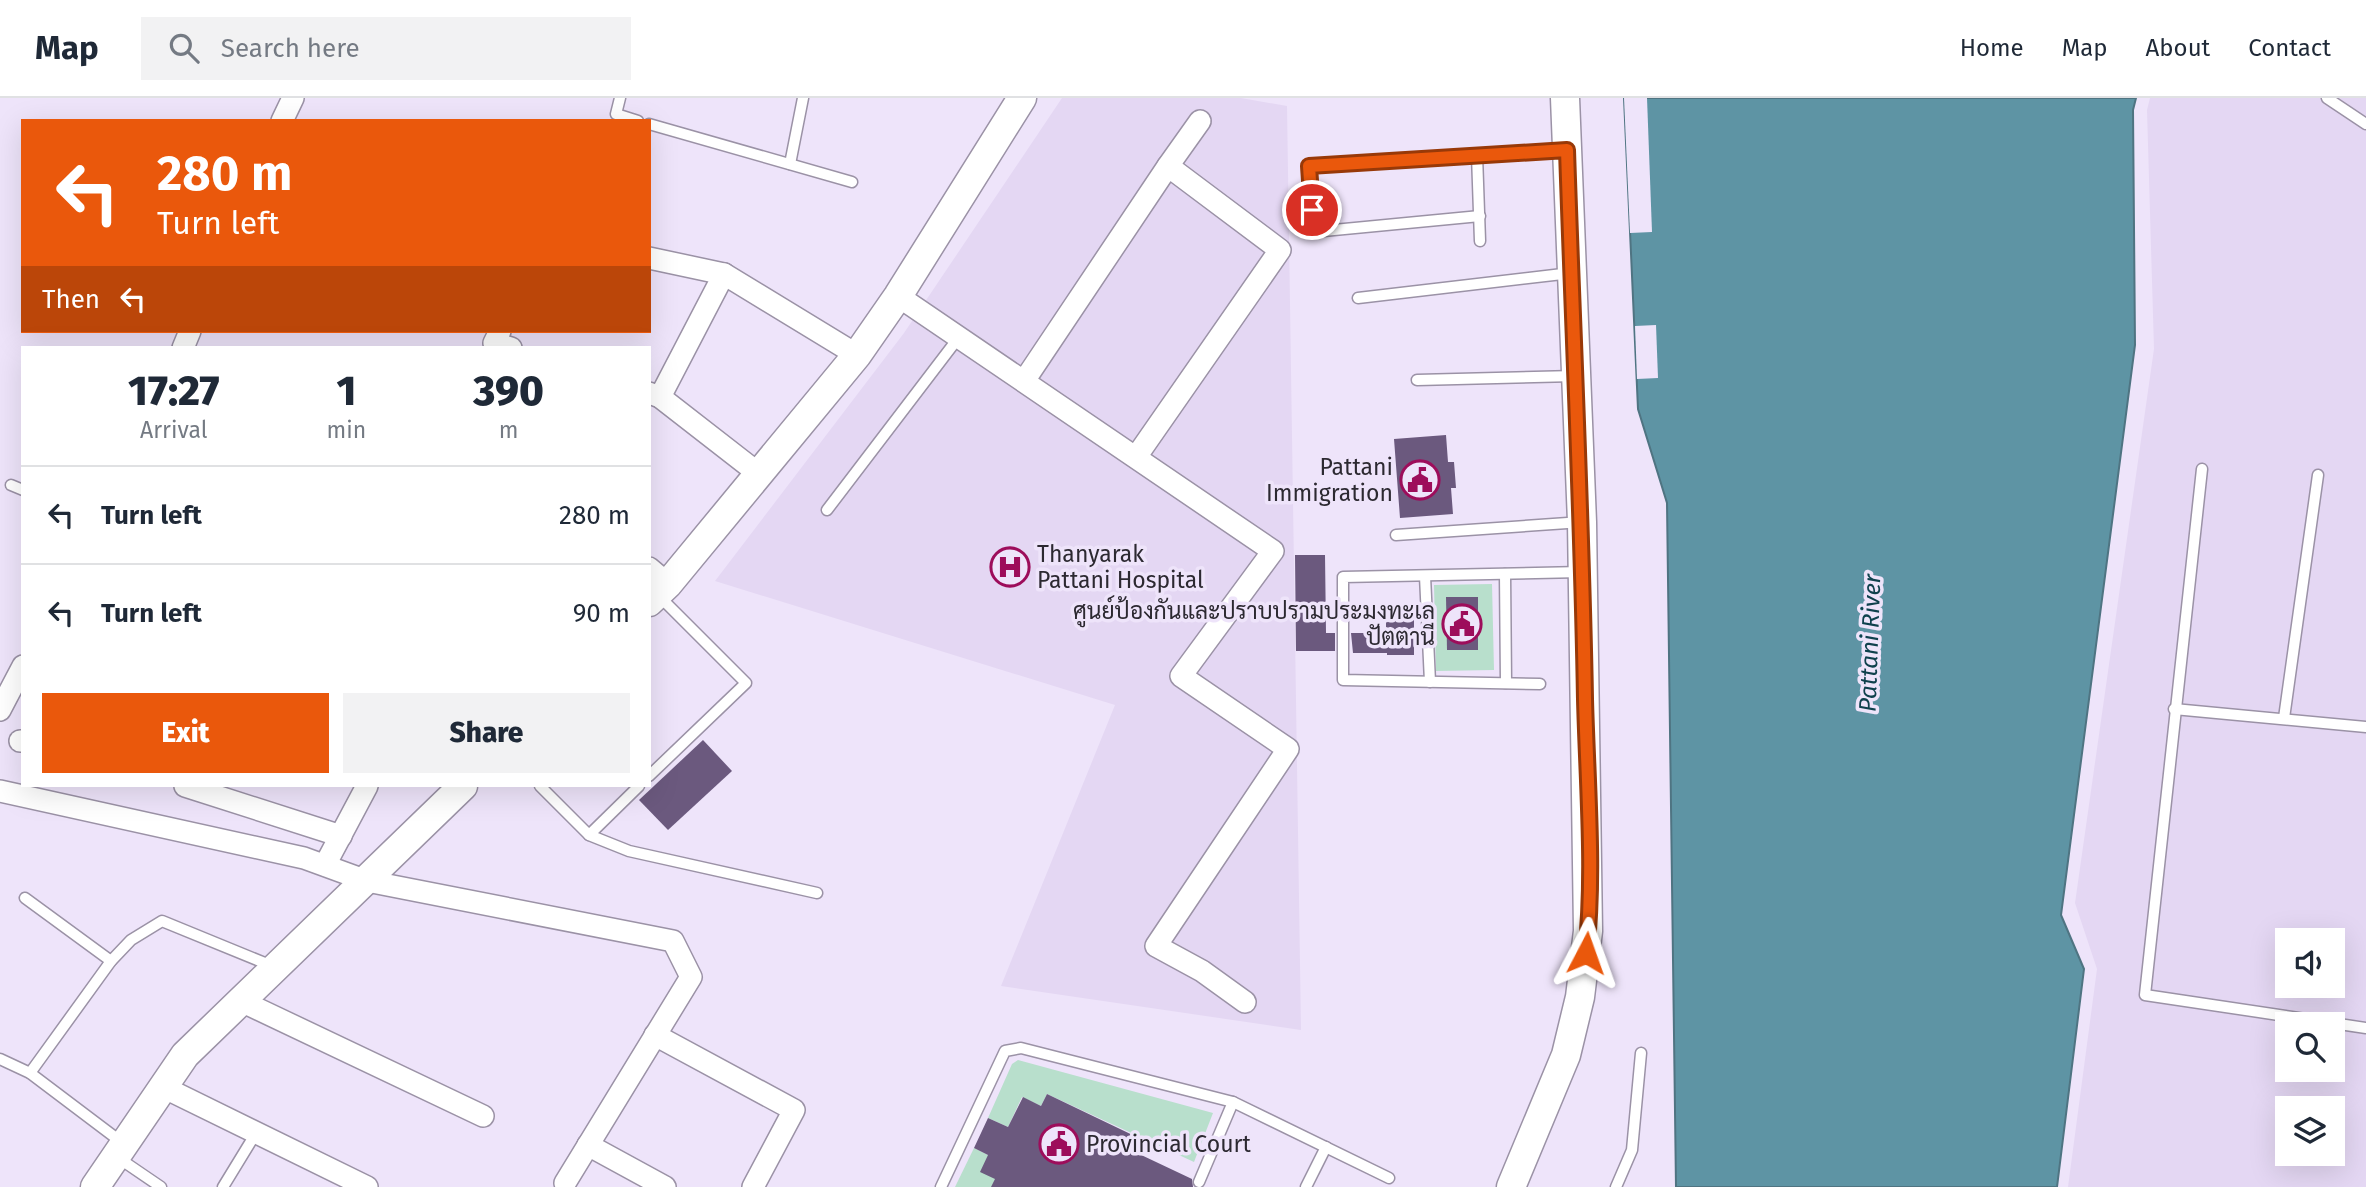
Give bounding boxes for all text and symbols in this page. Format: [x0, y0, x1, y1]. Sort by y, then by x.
search box [141, 17, 631, 80]
text: Map [35, 28, 99, 68]
icon: search [165, 29, 203, 67]
text: Search here [221, 33, 360, 64]
text: Home [1960, 34, 2024, 62]
text: Map [2062, 34, 2108, 62]
text: About [2146, 34, 2210, 62]
text: Contact [2248, 34, 2331, 62]
text: 280 m [157, 144, 293, 203]
icon: left [42, 147, 133, 238]
pin [1282, 180, 1342, 240]
icon: arrive [1293, 191, 1331, 229]
text: Turn left [157, 204, 279, 242]
icon: left [114, 280, 152, 318]
text: Then [42, 284, 100, 315]
text: 17:27 [128, 366, 219, 416]
text: 1 [336, 366, 356, 416]
text: 390 [473, 366, 544, 416]
text: Arrival [140, 416, 207, 444]
text: min [327, 416, 366, 444]
text: m [499, 416, 518, 444]
place label: Pattani Immigration [1266, 453, 1393, 507]
public building icon: Pattani Immigration [1399, 459, 1441, 501]
icon: left [42, 496, 80, 534]
text: Turn left [101, 500, 202, 531]
text: 280 m [559, 500, 630, 531]
place label: Thanyarak Pattani Hospital [1037, 540, 1204, 594]
hospital icon: Thanyarak Pattani Hospital [989, 546, 1031, 588]
water label: Pattani River [1854, 573, 1886, 712]
icon: left [42, 594, 80, 632]
place label: ศูนย์ป้องกันและปราบปรามประมงทะเล ปัตตานี [1073, 595, 1435, 651]
text: Turn left [101, 598, 202, 629]
text: 90 m [573, 598, 630, 629]
public building icon: ศูนย์ป้องกันและปราบปรามประมงทะเล ปัตตานี [1441, 603, 1483, 645]
button: Exit [42, 693, 329, 773]
button: Share [343, 693, 630, 773]
position arrow [1549, 916, 1623, 990]
map controls [2275, 928, 2345, 1166]
button: sound [2275, 928, 2345, 998]
button: search [2275, 1012, 2345, 1082]
button: layers [2275, 1096, 2345, 1166]
public building icon: Provincial Court [1038, 1123, 1080, 1165]
place label: Provincial Court [1086, 1130, 1251, 1158]

